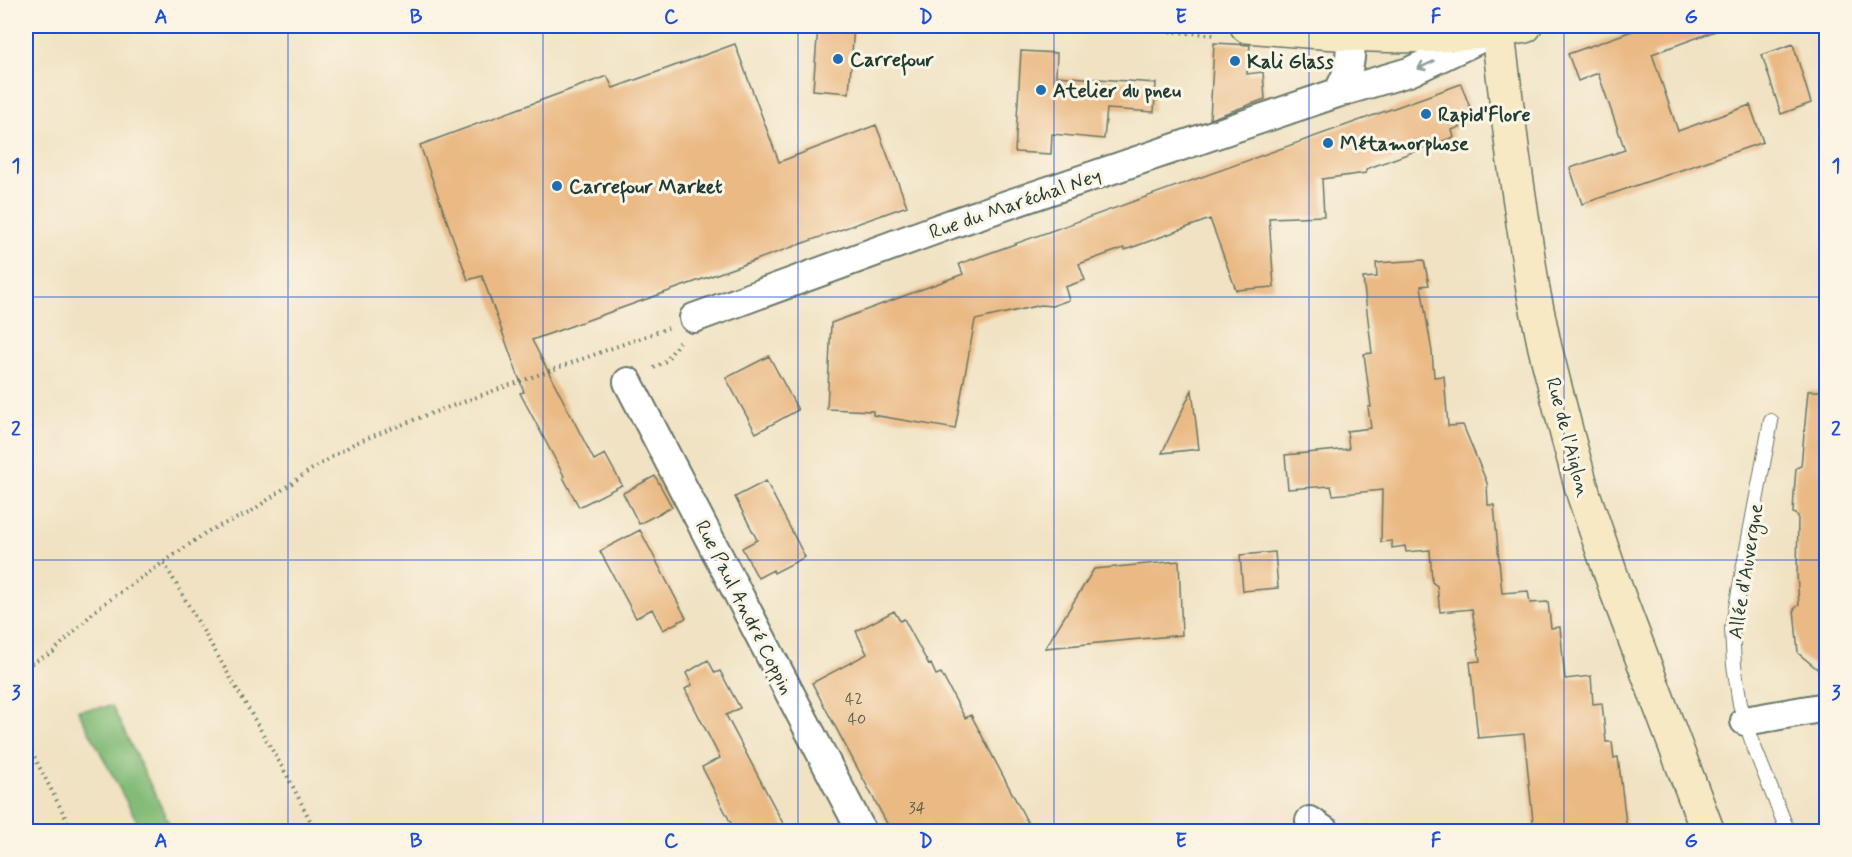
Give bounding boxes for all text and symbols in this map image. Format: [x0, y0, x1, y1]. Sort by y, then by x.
text: A [154, 4, 168, 31]
text: B [410, 4, 423, 31]
text: C [664, 4, 679, 31]
text: D [919, 4, 933, 31]
text: E [1175, 4, 1187, 31]
text: F [1431, 4, 1442, 31]
text: G [1684, 4, 1698, 31]
place label: Carrefour [850, 47, 934, 76]
place label: Kali Glass [1247, 49, 1334, 76]
marker: Carrefour [831, 52, 845, 66]
marker: Kali Glass [1228, 54, 1242, 68]
one-way arrow [1418, 60, 1436, 71]
place label: Atelier du pneu [1053, 78, 1181, 105]
marker: Atelier du pneu [1034, 83, 1048, 97]
place label: Rapid'Flore [1438, 102, 1531, 129]
marker: Rapid'Flore [1419, 107, 1433, 121]
place label: Métamorphose [1340, 131, 1469, 158]
marker: Métamorphose [1321, 136, 1335, 150]
text: 1 [12, 153, 20, 180]
text: 1 [1832, 153, 1840, 180]
street label: Rue du Maréchal Ney [926, 162, 1105, 247]
place label: Carrefour Market [569, 174, 723, 203]
marker: Carrefour Market [550, 179, 564, 193]
street label: Rue de l'Aiglon [1539, 374, 1597, 501]
text: 2 [11, 416, 21, 443]
text: 2 [1831, 416, 1841, 443]
street label: Allée d'Auvergne [1722, 501, 1772, 641]
street label: Rue Paul André Coppin [688, 516, 799, 700]
text: 3 [11, 680, 21, 707]
text: 3 [1831, 680, 1841, 707]
house number: 42 [845, 689, 863, 710]
house number: 40 [848, 709, 866, 730]
house number: 34 [909, 798, 926, 819]
text: A [154, 828, 168, 855]
text: B [410, 828, 423, 855]
text: C [664, 828, 679, 855]
text: D [919, 828, 933, 855]
text: E [1175, 828, 1187, 855]
text: F [1431, 828, 1442, 855]
text: G [1684, 828, 1698, 855]

